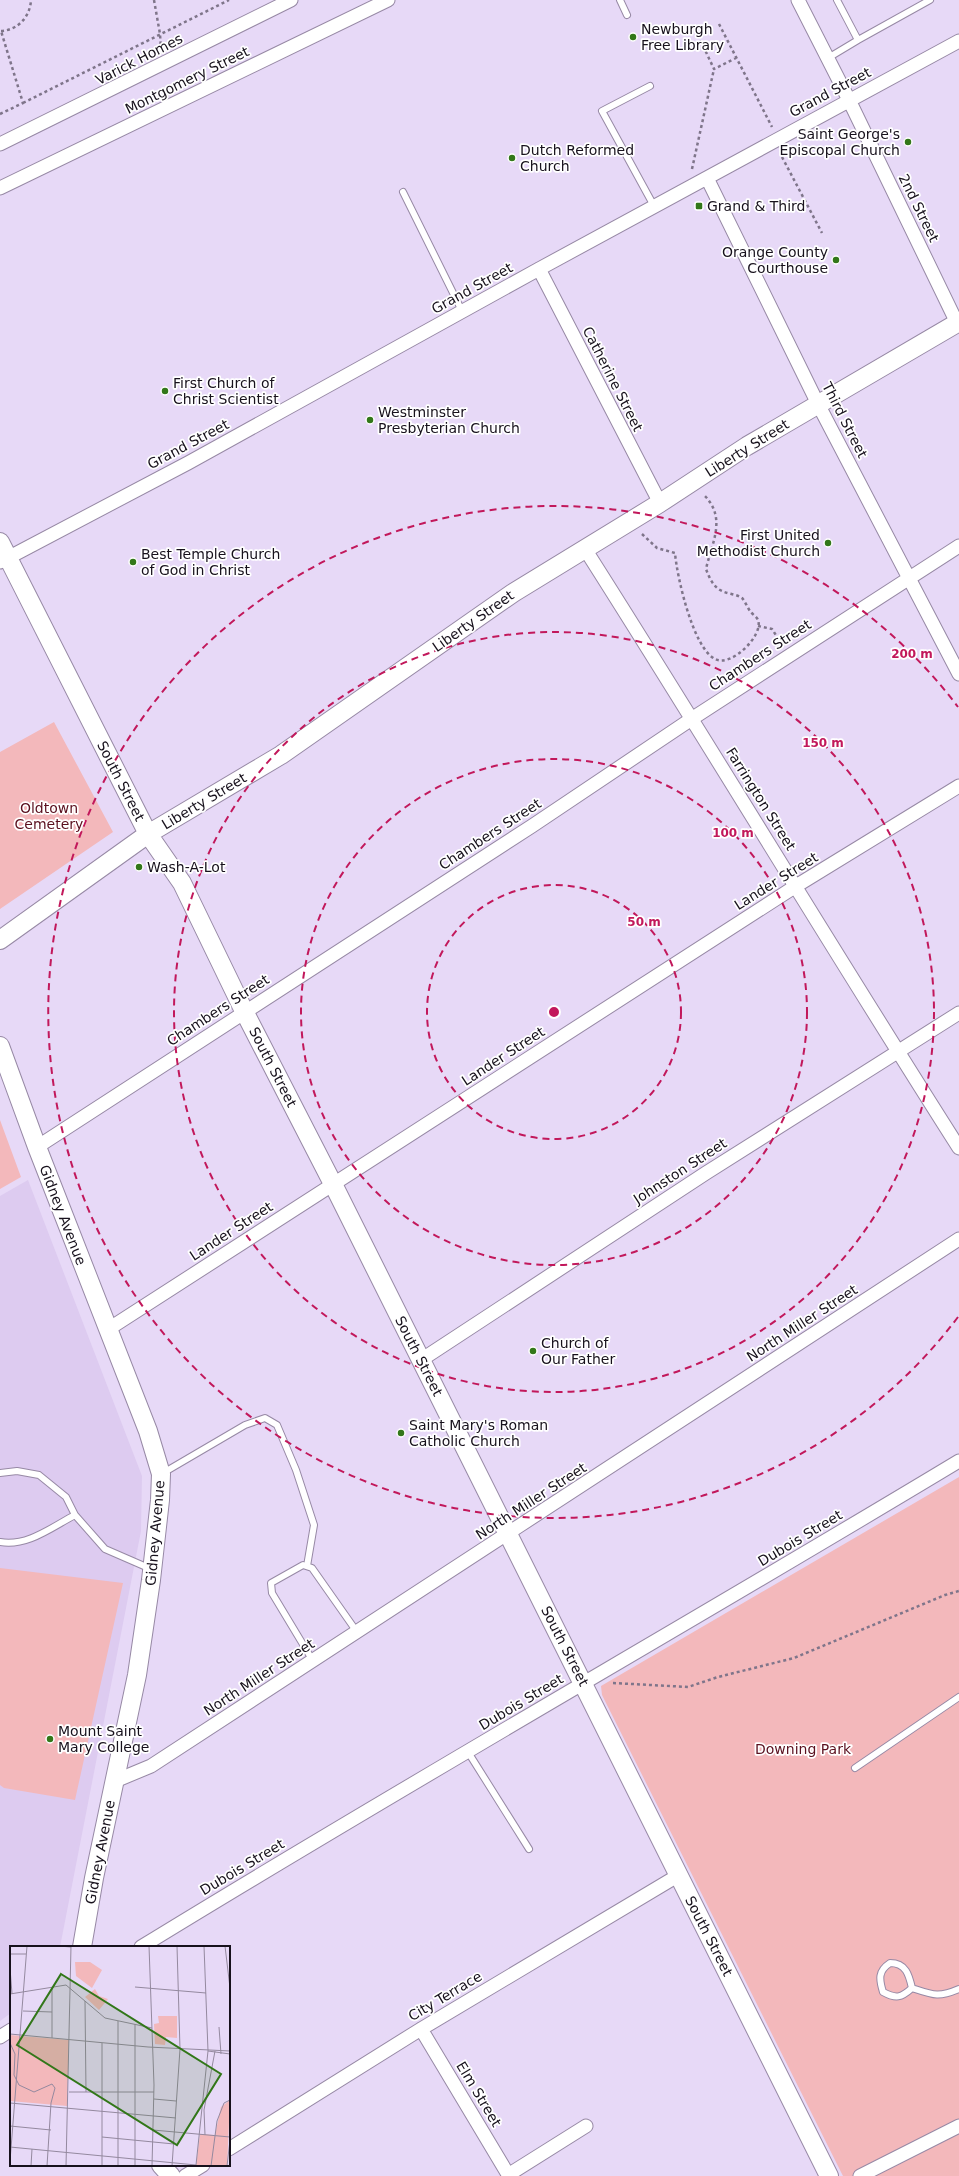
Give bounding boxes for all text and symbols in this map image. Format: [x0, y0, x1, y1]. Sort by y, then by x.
place label: Newburgh Free Library [641, 21, 724, 53]
street label: Varick Homes [93, 30, 185, 88]
marker: Newburgh Free Library [628, 32, 638, 42]
street label: Montgomery Street [122, 43, 252, 117]
street label: Grand Street [787, 64, 874, 120]
place label: Saint George's Episcopal Church [779, 126, 900, 158]
marker: Saint George's Episcopal Church [903, 137, 913, 147]
place label: Dutch Reformed Church [520, 142, 634, 174]
marker: Dutch Reformed Church [507, 153, 517, 163]
street label: 2nd Street [896, 171, 943, 245]
place label: Grand & Third [707, 198, 805, 214]
marker: Grand & Third [694, 201, 704, 211]
place label: Orange County Courthouse [722, 244, 828, 276]
marker: Orange County Courthouse [831, 255, 841, 265]
street label: Grand Street [429, 259, 516, 317]
street label: Catherine Street [580, 324, 647, 435]
place label: First Church of Christ Scientist [173, 375, 279, 407]
street label: Third Street [819, 379, 871, 461]
marker: First Church of Christ Scientist [160, 386, 170, 396]
place label: Westminster Presbyterian Church [378, 404, 520, 436]
marker: Westminster Presbyterian Church [365, 415, 375, 425]
street label: Grand Street [145, 416, 232, 472]
street label: Liberty Street [702, 416, 792, 480]
place label: First United Methodist Church [697, 527, 820, 559]
marker: First United Methodist Church [823, 538, 833, 548]
place label: Best Temple Church of God in Christ [141, 546, 280, 578]
marker: Best Temple Church of God in Christ [128, 557, 138, 567]
street label: Liberty Street [429, 587, 517, 655]
street label: Chambers Street [706, 616, 814, 694]
text: 200 m [891, 647, 933, 661]
text: 150 m [802, 736, 844, 750]
street label: South Street [94, 738, 148, 824]
street label: Farrington Street [723, 745, 799, 854]
street label: Liberty Street [159, 769, 250, 833]
street label: Chambers Street [436, 795, 544, 873]
park label: Oldtown Cemetery [15, 800, 83, 832]
text: 100 m [712, 826, 754, 840]
street label: Lander Street [731, 849, 821, 913]
place label: Wash-A-Lot [147, 859, 226, 875]
marker: Wash-A-Lot [134, 862, 144, 872]
text: 50 m [627, 915, 661, 929]
street label: Chambers Street [164, 971, 272, 1049]
centre of rings [547, 1005, 561, 1019]
street label: Lander Street [459, 1023, 548, 1089]
street label: South Street [246, 1024, 300, 1110]
street label: Johnston Street [630, 1135, 730, 1208]
street label: Gidney Avenue [37, 1163, 89, 1267]
street label: Lander Street [187, 1198, 276, 1264]
street label: North Miller Street [744, 1281, 861, 1365]
street label: South Street [392, 1313, 446, 1399]
place label: Church of Our Father [541, 1335, 615, 1367]
marker: Church of Our Father [528, 1346, 538, 1356]
place label: Saint Mary's Roman Catholic Church [409, 1417, 548, 1449]
marker: Saint Mary's Roman Catholic Church [396, 1428, 406, 1438]
street label: North Miller Street [473, 1459, 590, 1543]
street label: Gidney Avenue [142, 1480, 168, 1586]
street label: Dubois Street [755, 1506, 845, 1569]
street label: South Street [538, 1603, 592, 1689]
street label: North Miller Street [201, 1635, 318, 1719]
street label: Dubois Street [476, 1670, 566, 1733]
place label: Mount Saint Mary College [58, 1723, 149, 1755]
marker: Mount Saint Mary College [45, 1734, 55, 1744]
park label: Downing Park [755, 1741, 852, 1757]
street label: Gidney Avenue [82, 1799, 118, 1905]
street label: Dubois Street [197, 1835, 287, 1898]
street label: South Street [682, 1893, 736, 1979]
inset map [10, 1946, 230, 2166]
street label: City Terrace [405, 1968, 485, 2024]
street label: Elm Street [453, 2058, 505, 2130]

